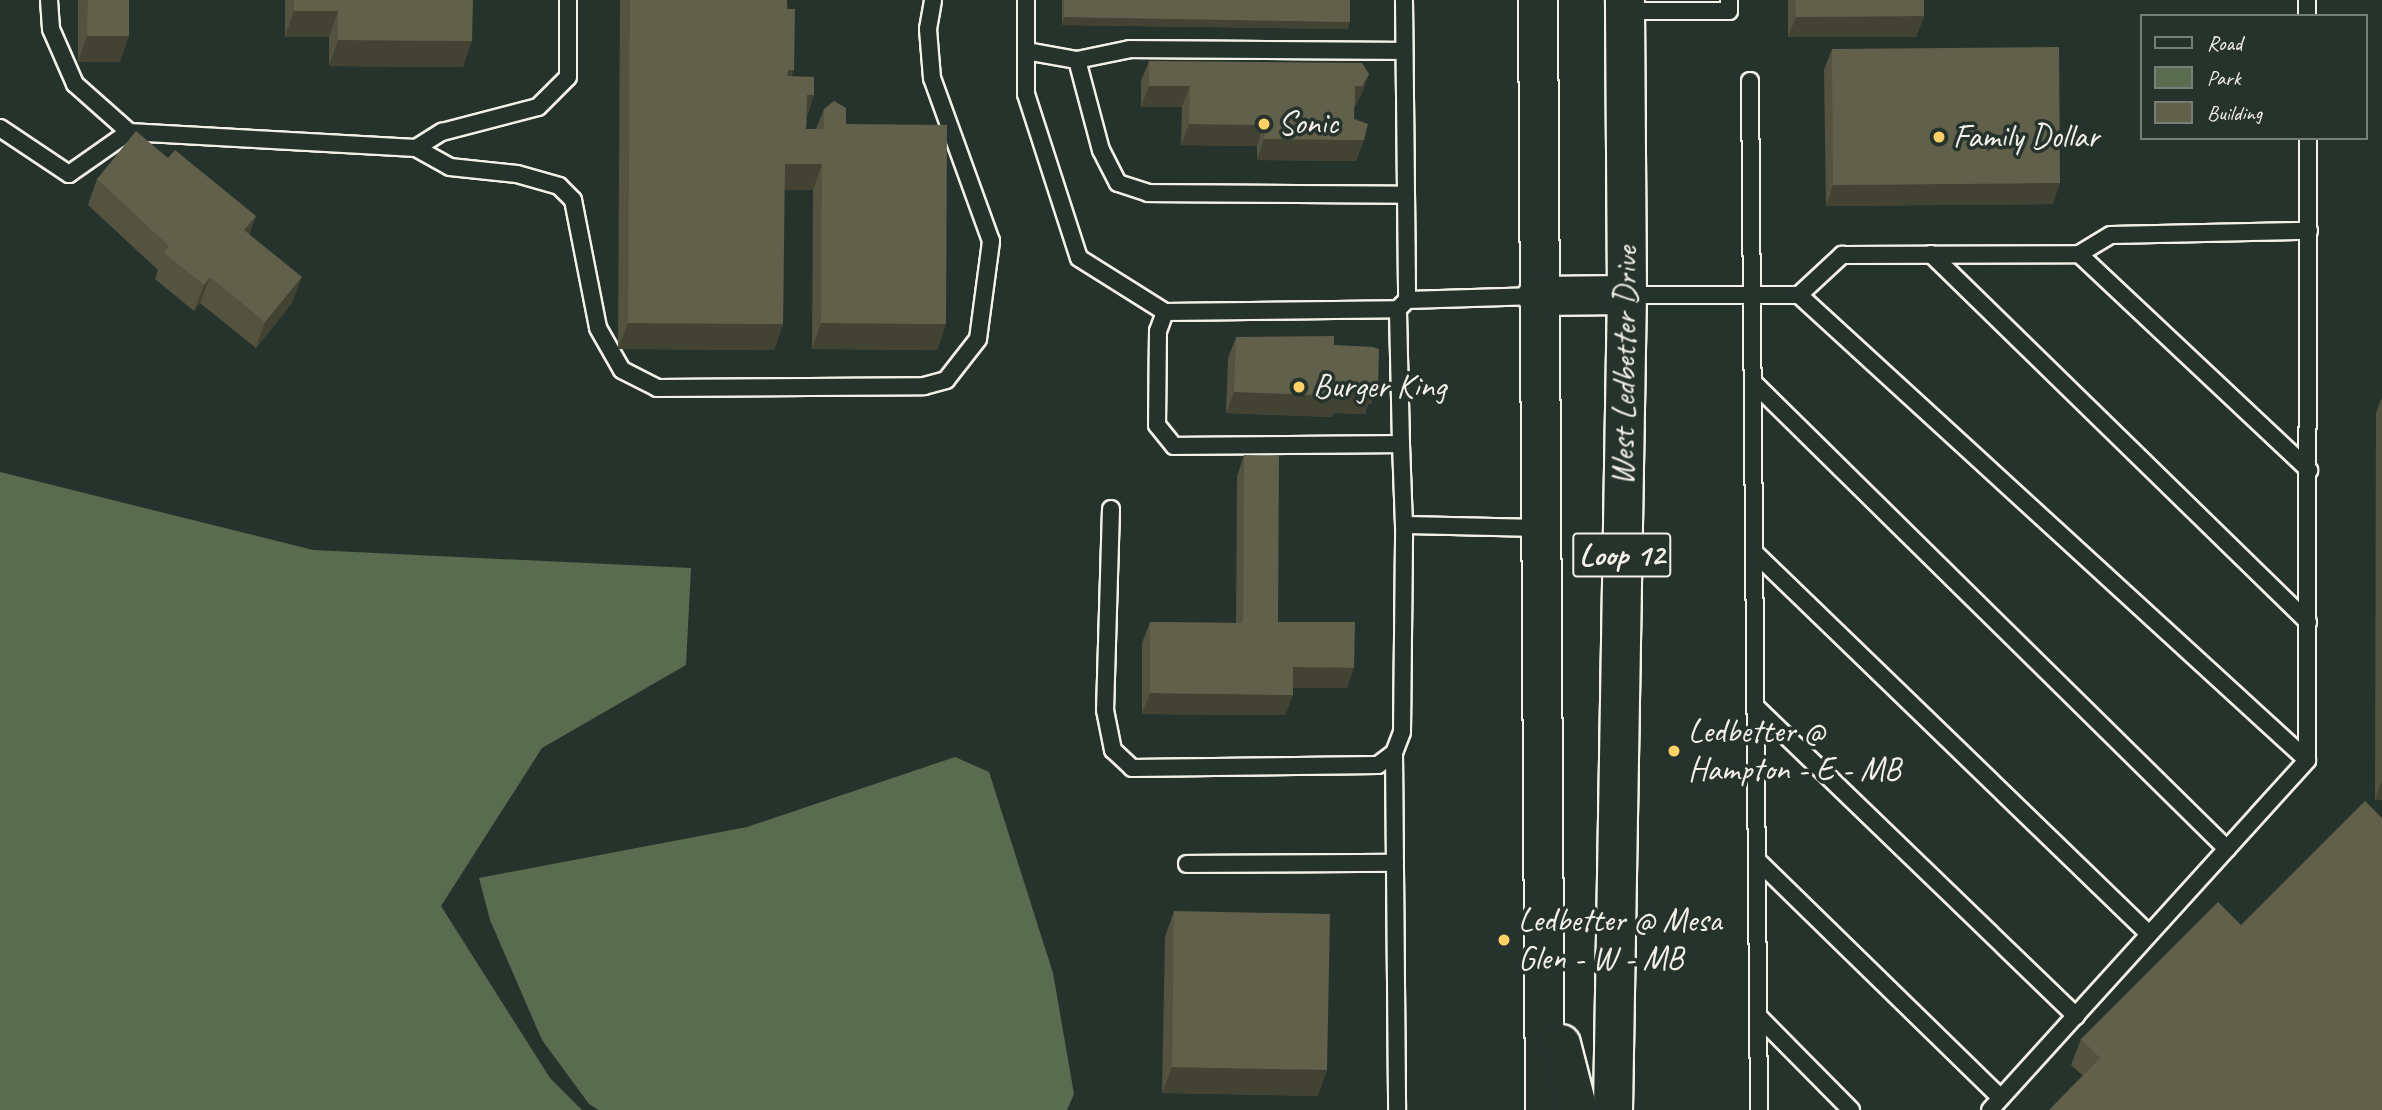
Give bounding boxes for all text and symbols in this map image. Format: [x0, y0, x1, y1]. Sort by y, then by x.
legend [2140, 14, 2368, 140]
text: Road [2207, 30, 2242, 56]
text: Park [2207, 65, 2240, 91]
text: Building [2207, 100, 2262, 126]
place label: Sonic [1278, 104, 1338, 144]
marker: Sonic [1256, 116, 1272, 132]
place label: Family Dollar [1953, 117, 2098, 157]
marker: Family Dollar [1931, 129, 1947, 145]
street label: West Ledbetter Drive [1603, 246, 1647, 486]
place label: Burger King [1313, 367, 1446, 407]
marker: Burger King [1291, 379, 1307, 395]
road number: Loop 12 [1571, 526, 1673, 584]
place label: Ledbetter @ Hampton - E - MB [1688, 712, 1901, 790]
marker: Ledbetter @ Hampton - E - MB [1666, 743, 1682, 759]
place label: Ledbetter @ Mesa Glen - W - MB [1518, 901, 1721, 979]
marker: Ledbetter @ Mesa Glen - W - MB [1496, 932, 1512, 948]

